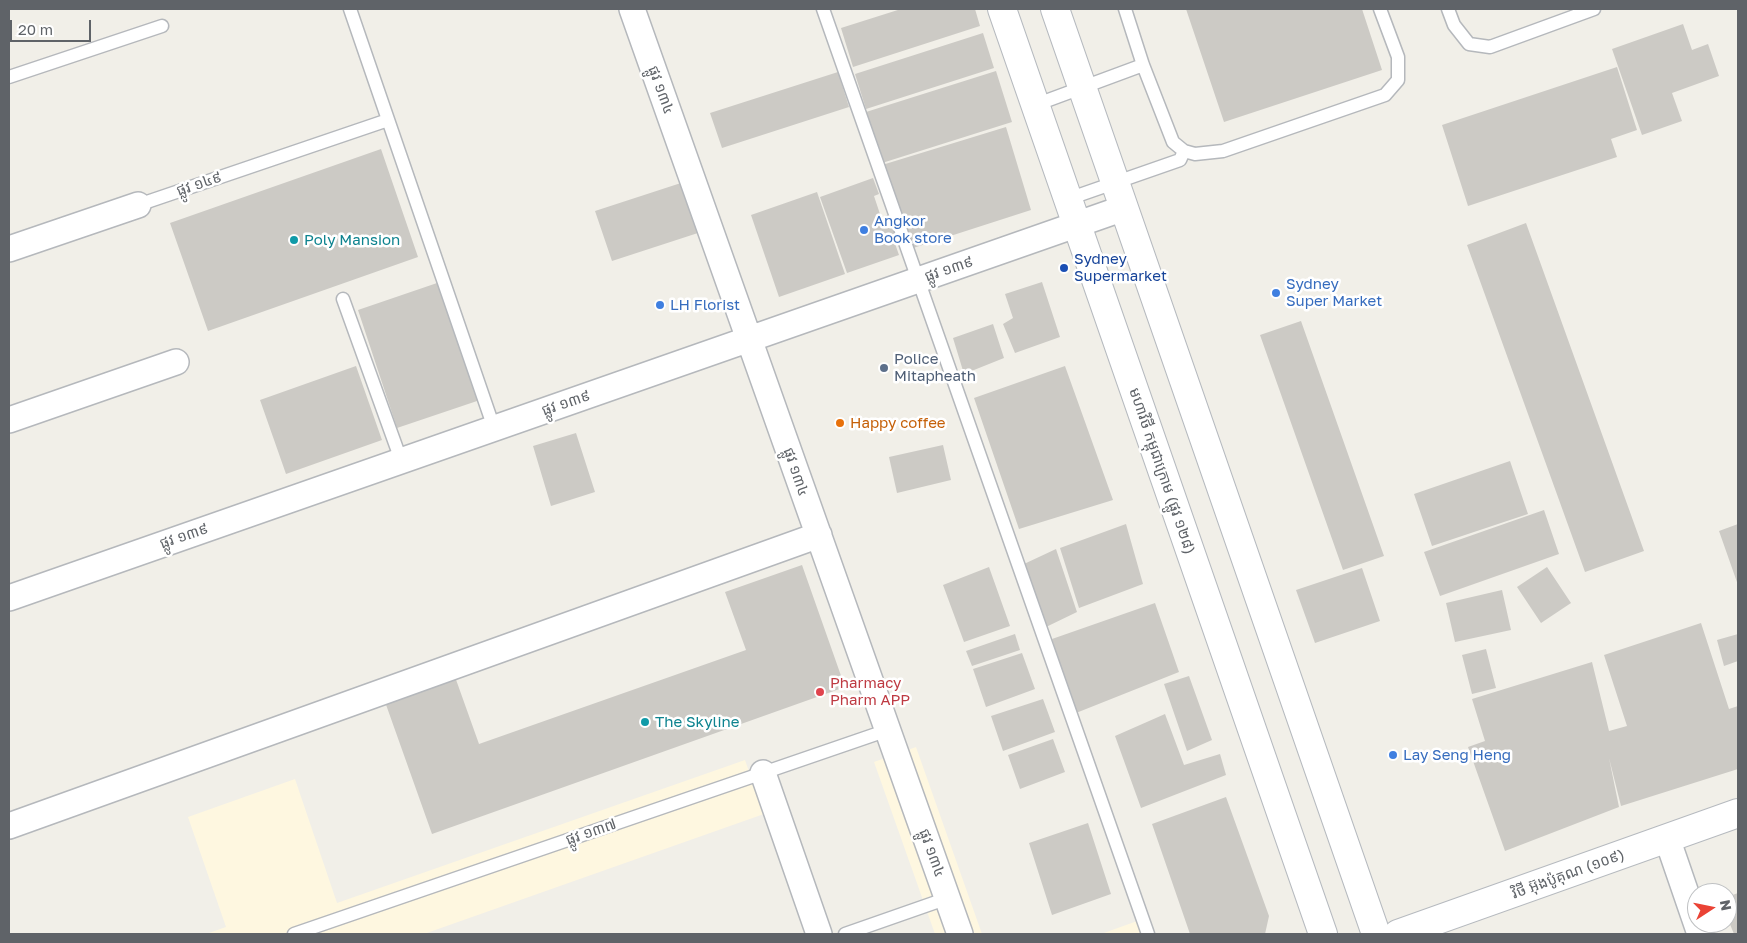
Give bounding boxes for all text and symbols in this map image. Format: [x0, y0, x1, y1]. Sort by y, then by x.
scale bar [12, 10, 94, 42]
text: 20 m [18, 20, 53, 38]
street label: ផ្លូវ ១៣៤ [644, 63, 678, 117]
street label: ផ្លូវ ១៤៩ [174, 168, 224, 200]
place label: Angkor Book store [874, 212, 952, 247]
marker: Angkor Book store [858, 224, 870, 236]
place label: Poly Mansion [304, 231, 400, 249]
marker: Poly Mansion [288, 234, 300, 246]
place label: Sydney Supermarket [1074, 250, 1167, 285]
street label: ផ្លូវ ១៣៩ [922, 252, 976, 286]
marker: Sydney Supermarket [1058, 262, 1070, 274]
place label: Sydney Super Market [1286, 275, 1382, 310]
marker: Sydney Super Market [1270, 287, 1282, 299]
place label: LH Florist [670, 296, 740, 314]
marker: LH Florist [654, 299, 666, 311]
place label: Police Mitapheath [894, 350, 976, 385]
marker: Police Mitapheath [878, 362, 890, 374]
street label: ផ្លូវ ១៣៩ [539, 386, 593, 420]
street label: មហាវិថី កម្ពុជាក្រោម (ផ្លូវ ១២៨) [1125, 386, 1199, 556]
place label: Happy coffee [850, 414, 946, 432]
marker: Happy coffee [834, 417, 846, 429]
street label: ផ្លូវ ១៣៤ [779, 445, 813, 499]
street label: ផ្លូវ ១៣៩ [157, 519, 211, 553]
place label: Pharmacy Pharm APP [830, 674, 910, 709]
marker: Pharmacy Pharm APP [814, 686, 826, 698]
place label: The Skyline [655, 713, 739, 731]
marker: The Skyline [639, 716, 651, 728]
place label: Lay Seng Heng [1403, 746, 1511, 764]
marker: Lay Seng Heng [1387, 749, 1399, 761]
street label: ផ្លូវ ១៣៧ [563, 815, 619, 849]
street label: ផ្លូវ ១៣៤ [915, 826, 949, 880]
street label: វិថី អ៊ុងប៉ូគុណ (១០៩) [1509, 845, 1627, 903]
north arrow [1687, 883, 1737, 933]
text: N [1717, 898, 1736, 912]

